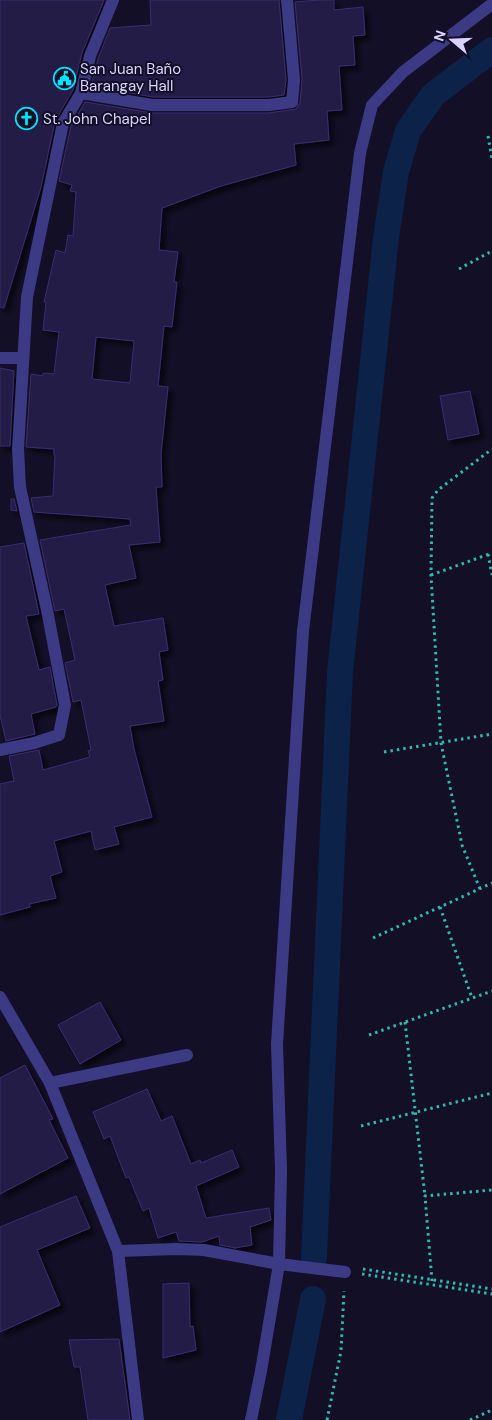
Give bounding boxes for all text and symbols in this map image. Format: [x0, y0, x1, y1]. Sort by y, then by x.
north arrow [427, 15, 477, 65]
text: N [430, 28, 450, 44]
place label: San Juan Baño Barangay Hall [80, 59, 181, 96]
public building icon: San Juan Baño Barangay Hall [52, 66, 76, 90]
church icon: St. John Chapel [15, 107, 39, 131]
place label: St. John Chapel [43, 109, 151, 129]

